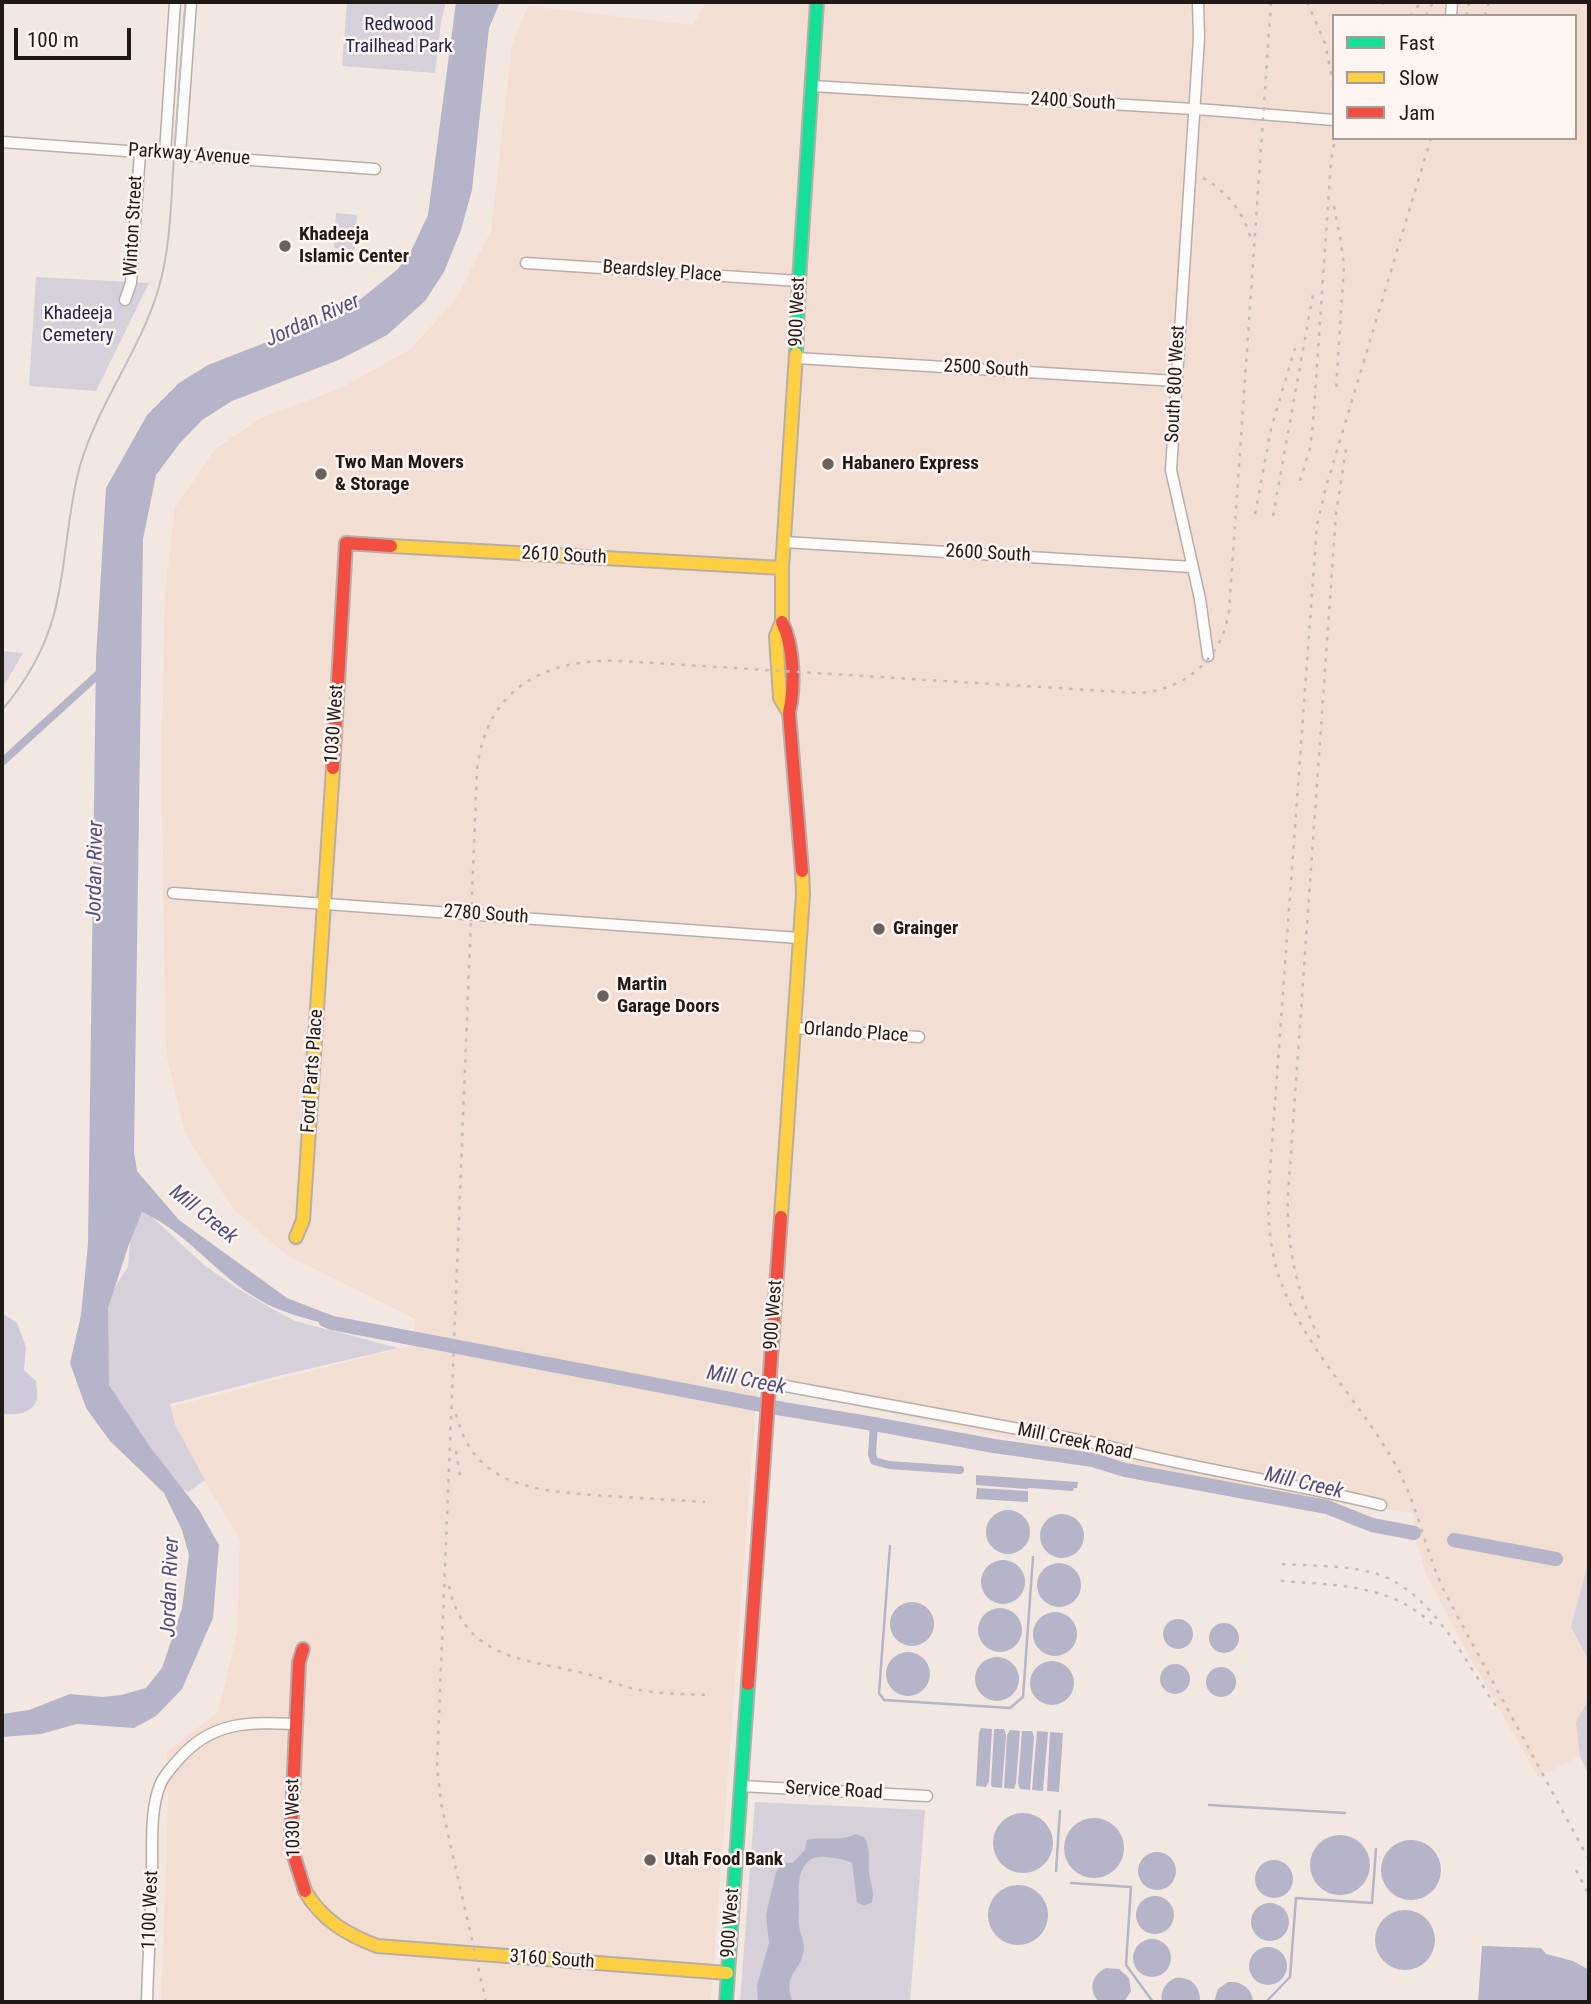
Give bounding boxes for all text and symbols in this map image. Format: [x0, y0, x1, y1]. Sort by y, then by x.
scale bar [18, 14, 135, 58]
park label: Redwood Trailhead Park [345, 14, 453, 58]
legend [1332, 14, 1577, 140]
text: 100 m [27, 28, 79, 52]
text: Fast [1399, 31, 1435, 55]
text: Slow [1399, 66, 1439, 90]
street label: 2400 South [1030, 88, 1116, 116]
text: Jam [1399, 101, 1435, 125]
street label: Parkway Avenue [127, 139, 251, 171]
street label: Winton Street [120, 175, 148, 277]
place label: Khadeeja Islamic Center [299, 224, 409, 268]
marker: Khadeeja Islamic Center [277, 238, 293, 254]
street label: Beardsley Place [602, 256, 722, 288]
street label: 900 West [785, 277, 811, 347]
water label: Jordan River [262, 289, 364, 353]
park label: Khadeeja Cemetery [42, 303, 114, 347]
street label: South 800 West [1162, 325, 1190, 443]
street label: 2500 South [943, 355, 1029, 383]
place label: Two Man Movers & Storage [335, 452, 464, 496]
place label: Habanero Express [842, 453, 979, 475]
marker: Habanero Express [820, 456, 836, 472]
marker: Two Man Movers & Storage [313, 466, 329, 482]
street label: 2600 South [945, 540, 1031, 568]
street label: 2610 South [521, 542, 607, 570]
street label: 1030 West [321, 684, 349, 764]
water label: Jordan River [83, 821, 109, 921]
street label: 2780 South [443, 901, 529, 929]
place label: Grainger [893, 918, 958, 940]
marker: Grainger [871, 921, 887, 937]
place label: Martin Garage Doors [617, 974, 720, 1018]
marker: Martin Garage Doors [595, 988, 611, 1004]
street label: Ford Parts Place [297, 1008, 329, 1134]
street label: Orlando Place [803, 1018, 909, 1048]
water label: Mill Creek [164, 1180, 242, 1250]
street label: 900 West [760, 1279, 788, 1351]
water label: Mill Creek [704, 1361, 788, 1401]
street label: Mill Creek Road [1015, 1419, 1135, 1465]
water label: Mill Creek [1262, 1463, 1346, 1505]
water label: Jordan River [157, 1536, 185, 1638]
street label: Service Road [785, 1777, 883, 1805]
street label: 1030 West [282, 1778, 306, 1858]
place label: Utah Food Bank [664, 1849, 783, 1871]
marker: Utah Food Bank [642, 1852, 658, 1868]
street label: 1100 West [138, 1870, 164, 1950]
street label: 900 West [717, 1887, 745, 1959]
street label: 3160 South [509, 1946, 595, 1974]

